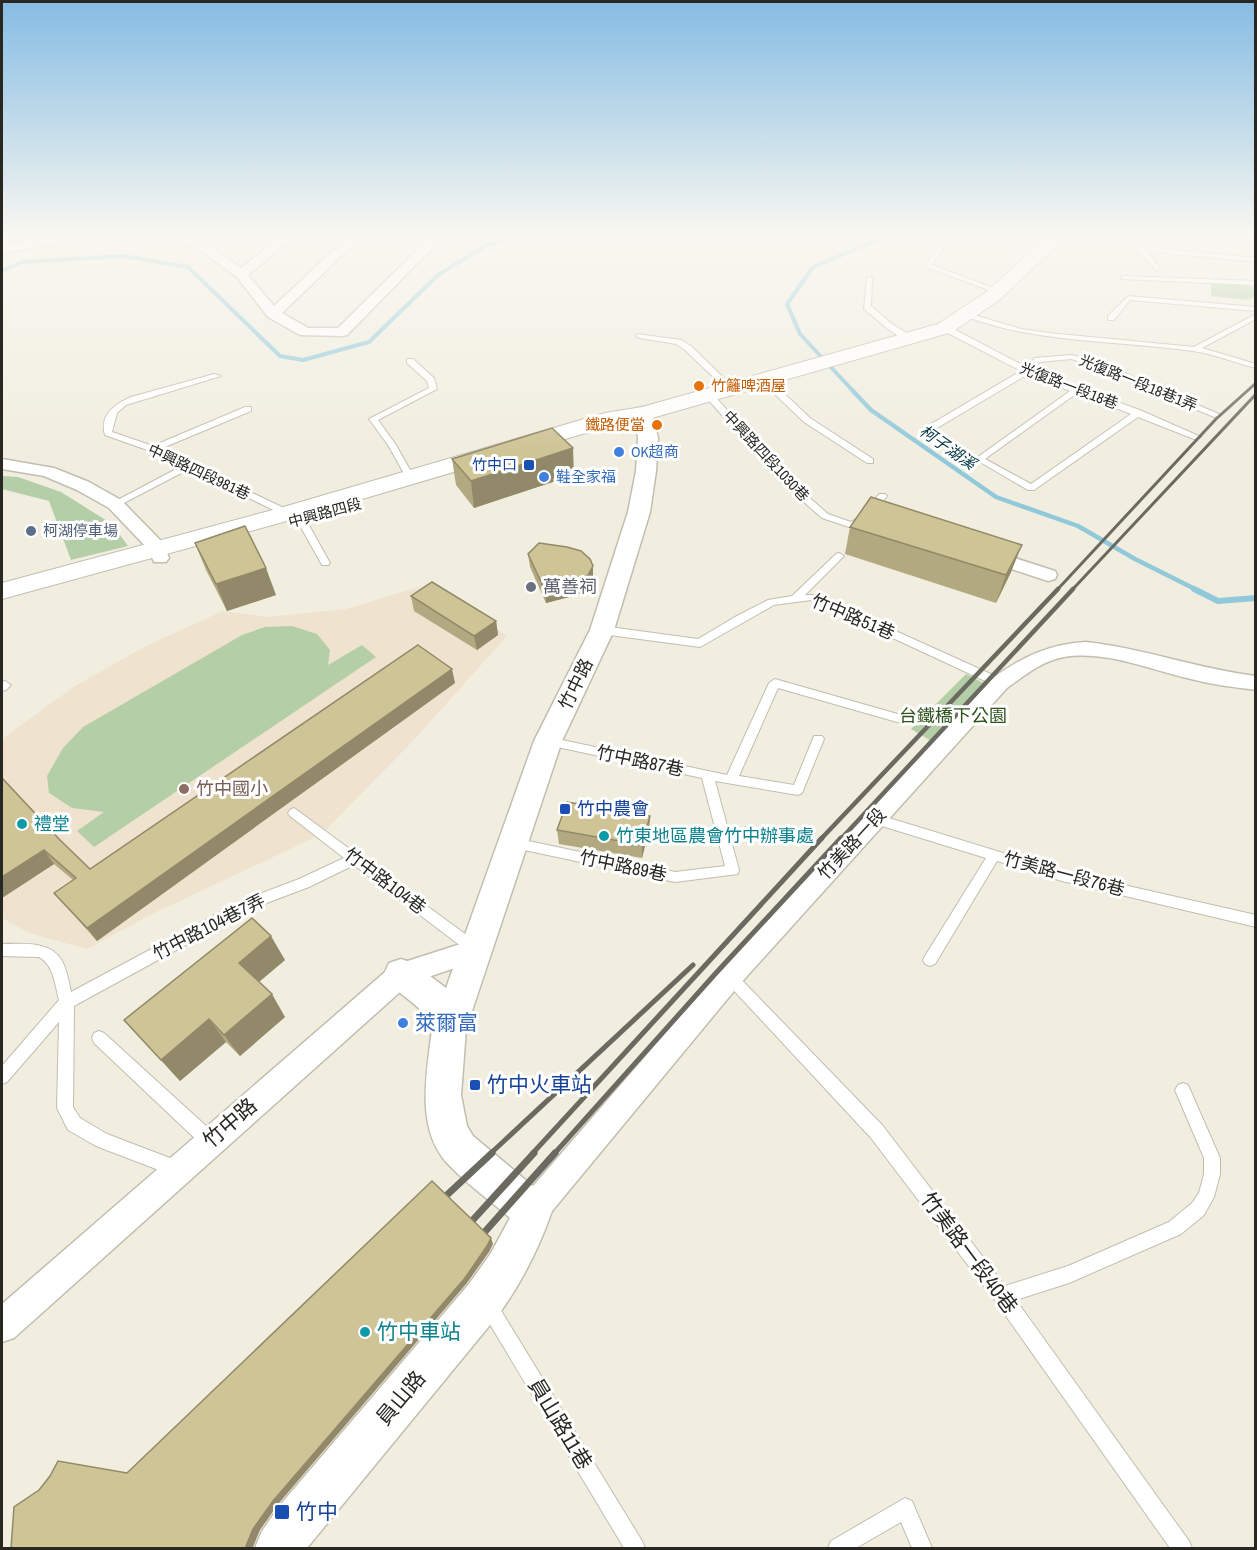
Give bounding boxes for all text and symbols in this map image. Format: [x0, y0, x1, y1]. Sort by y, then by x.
street label: 光復路一段18巷1弄 [1076, 349, 1200, 416]
street label: 光復路一段18巷 [1017, 357, 1121, 414]
place label: 竹籬啤酒屋 [711, 375, 786, 396]
marker: 竹籬啤酒屋 [692, 379, 706, 393]
street label: 中興路四段1030巷 [719, 406, 814, 506]
place label: 鐵路便當 [585, 414, 645, 435]
marker: 鐵路便當 [650, 418, 664, 432]
water label: 柯子湖溪 [915, 420, 982, 476]
street label: 中興路四段981巷 [145, 439, 254, 504]
place label: OK超商 [631, 441, 679, 462]
marker: OK超商 [612, 445, 626, 459]
place label: 竹中口 [472, 454, 517, 475]
marker: 竹中口 [522, 458, 536, 472]
place label: 鞋全家福 [556, 466, 616, 487]
marker: 鞋全家福 [537, 470, 551, 484]
street label: 中興路四段 [286, 493, 364, 532]
place label: 柯湖停車場 [43, 520, 118, 541]
marker: 柯湖停車場 [24, 524, 38, 538]
place label: 萬善祠 [543, 574, 597, 599]
marker: 萬善祠 [524, 580, 538, 594]
street label: 竹中路51巷 [808, 588, 899, 645]
street label: 竹中路 [552, 654, 599, 714]
park label: 台鐵橋下公園 [899, 703, 1007, 728]
street label: 竹中路87巷 [594, 739, 686, 782]
place label: 竹中國小 [196, 776, 268, 801]
marker: 竹中國小 [177, 782, 191, 796]
place label: 竹中農會 [577, 796, 649, 821]
marker: 竹中農會 [558, 802, 572, 816]
street label: 竹美路一段 [812, 802, 891, 885]
place label: 禮堂 [34, 811, 70, 836]
marker: 禮堂 [15, 817, 29, 831]
place label: 竹東地區農會竹中辦事處 [616, 823, 814, 848]
marker: 竹東地區農會竹中辦事處 [597, 829, 611, 843]
street label: 竹中路104巷 [339, 842, 431, 920]
street label: 竹中路89巷 [577, 844, 669, 887]
street label: 竹美路一段76巷 [1001, 845, 1127, 902]
street label: 竹中路104巷7弄 [148, 888, 269, 966]
place label: 萊爾富 [415, 1008, 478, 1037]
marker: 萊爾富 [396, 1016, 410, 1030]
place label: 竹中火車站 [487, 1070, 592, 1099]
marker: 竹中火車站 [468, 1078, 482, 1092]
street label: 竹中路 [196, 1091, 263, 1154]
street label: 竹美路一段40巷 [914, 1186, 1025, 1319]
place label: 竹中車站 [377, 1317, 461, 1346]
marker: 竹中車站 [358, 1325, 372, 1339]
street label: 員山路 [369, 1364, 432, 1431]
street label: 員山路11巷 [522, 1373, 599, 1475]
place label: 竹中 [296, 1497, 338, 1526]
marker: 竹中 [273, 1503, 291, 1521]

